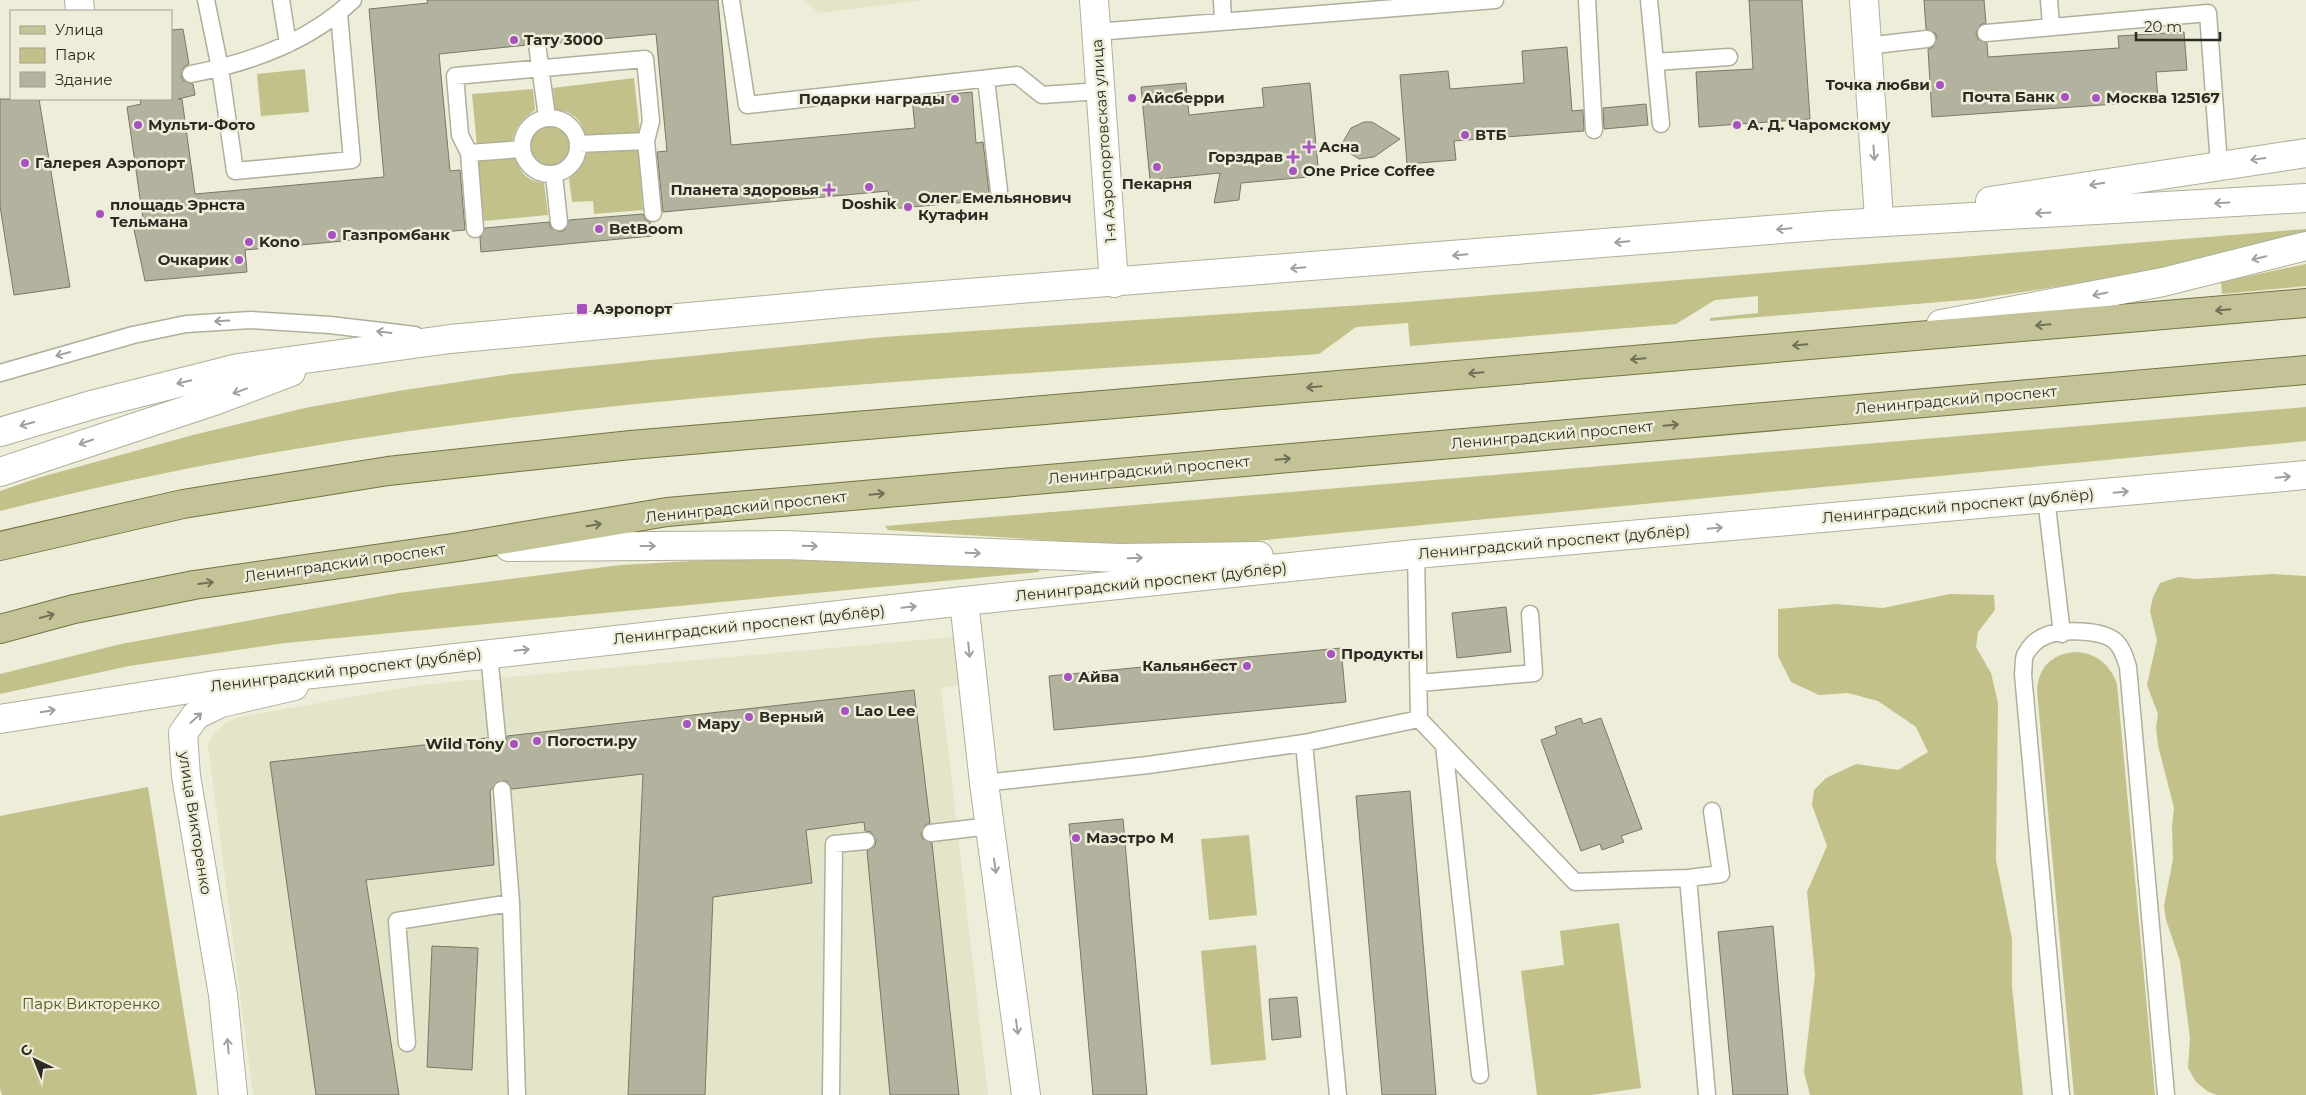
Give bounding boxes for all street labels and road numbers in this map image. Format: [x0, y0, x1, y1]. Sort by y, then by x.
street label: 1-я Аэропортовская улица [1087, 39, 1120, 243]
street label: Ленинградский проспект [1854, 381, 2059, 418]
street label: Ленинградский проспект [1450, 416, 1655, 453]
street label: Ленинградский проспект [1047, 451, 1252, 488]
street label: Ленинградский проспект (дублёр) [1821, 484, 2095, 527]
street label: Ленинградский проспект [644, 486, 849, 527]
street label: Ленинградский проспект (дублёр) [1417, 520, 1691, 563]
street label: Ленинградский проспект [243, 539, 447, 586]
street label: Ленинградский проспект (дублёр) [1014, 558, 1288, 605]
street label: Ленинградский проспект (дублёр) [612, 601, 886, 648]
street label: Ленинградский проспект (дублёр) [209, 643, 483, 696]
street label: улица Викторенко [175, 749, 216, 896]

